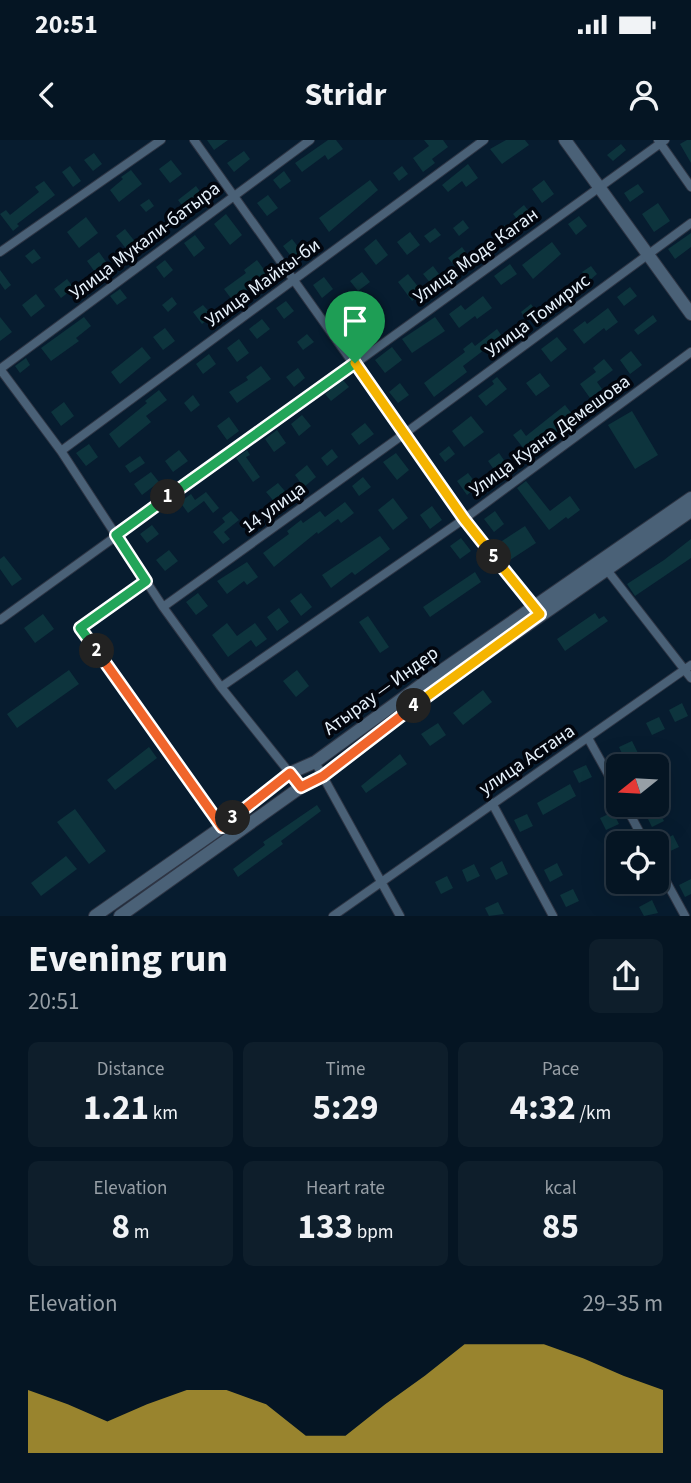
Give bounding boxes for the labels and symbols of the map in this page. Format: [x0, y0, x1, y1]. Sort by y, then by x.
street label: Улица Мукали-батыра [64, 175, 226, 307]
street label: Улица Моде Каган [408, 201, 544, 311]
street label: Улица Майкы-би [200, 232, 326, 334]
street label: Улица Томирис [480, 267, 596, 364]
pin [325, 291, 385, 363]
street label: Улица Куана Демешова [464, 368, 636, 504]
street label: 14 улица [237, 476, 311, 540]
pin: 1 [150, 480, 186, 514]
pin: 5 [476, 540, 512, 574]
pin: 2 [80, 634, 114, 668]
street label: Атырау — Индер [318, 640, 444, 742]
pin: 4 [396, 688, 432, 724]
street label: улица Астана [474, 718, 580, 802]
north arrow [606, 754, 668, 817]
pin: 3 [216, 800, 250, 836]

